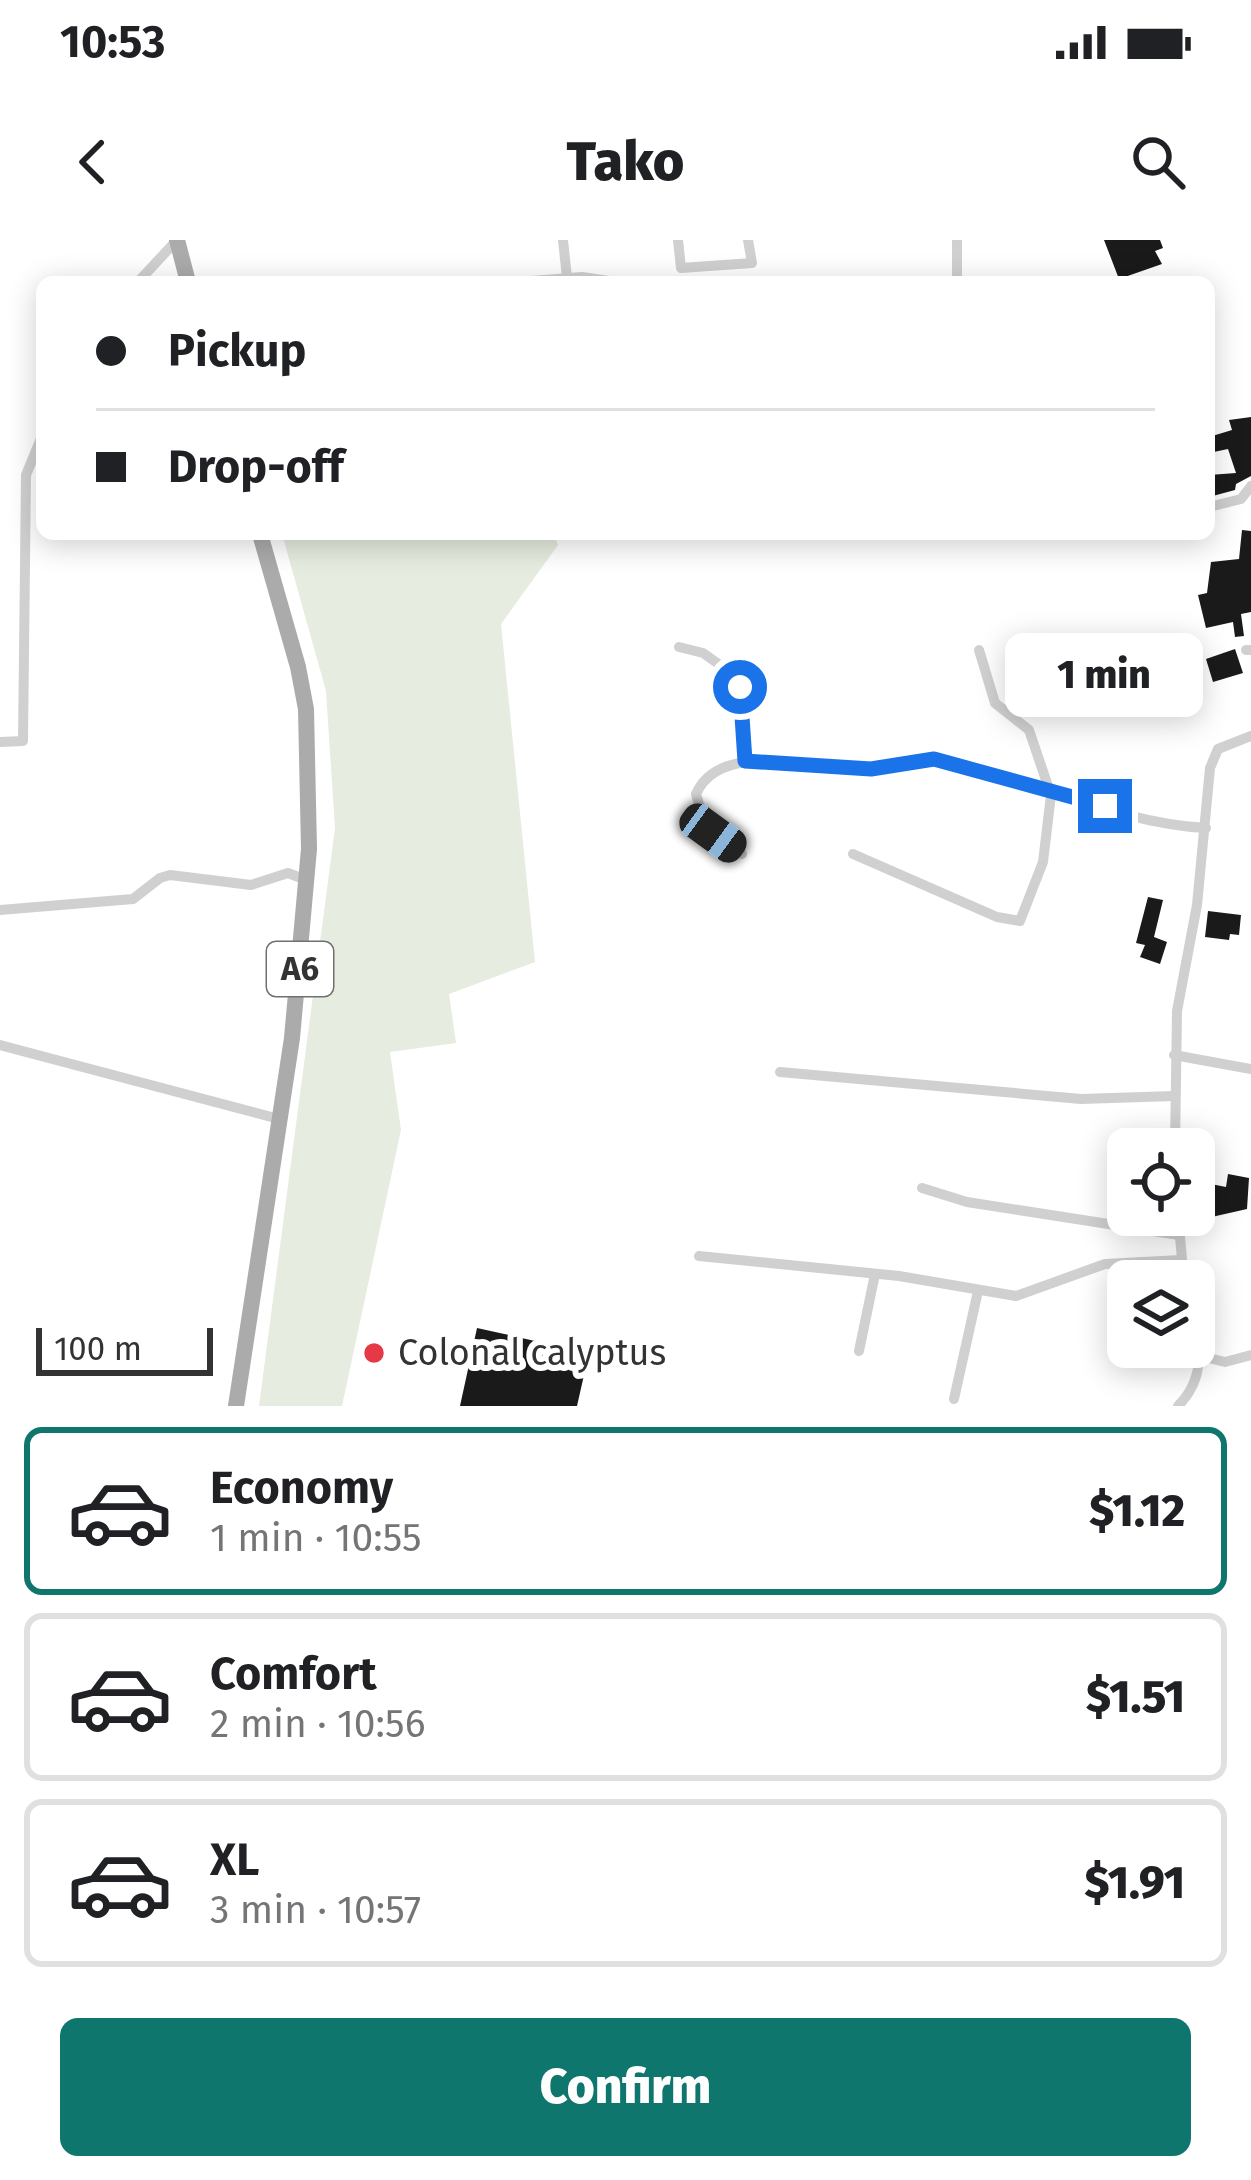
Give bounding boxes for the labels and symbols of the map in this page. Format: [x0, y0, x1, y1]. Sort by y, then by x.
callout: 1 min [1006, 632, 1204, 716]
route start [713, 660, 767, 714]
route end [1078, 779, 1132, 833]
car [673, 797, 753, 869]
road number: A6 [267, 942, 333, 996]
scale bar [36, 1322, 213, 1375]
place label: Colonal calyptus [398, 1331, 666, 1375]
marker: Colonal calyptus [361, 1340, 387, 1366]

